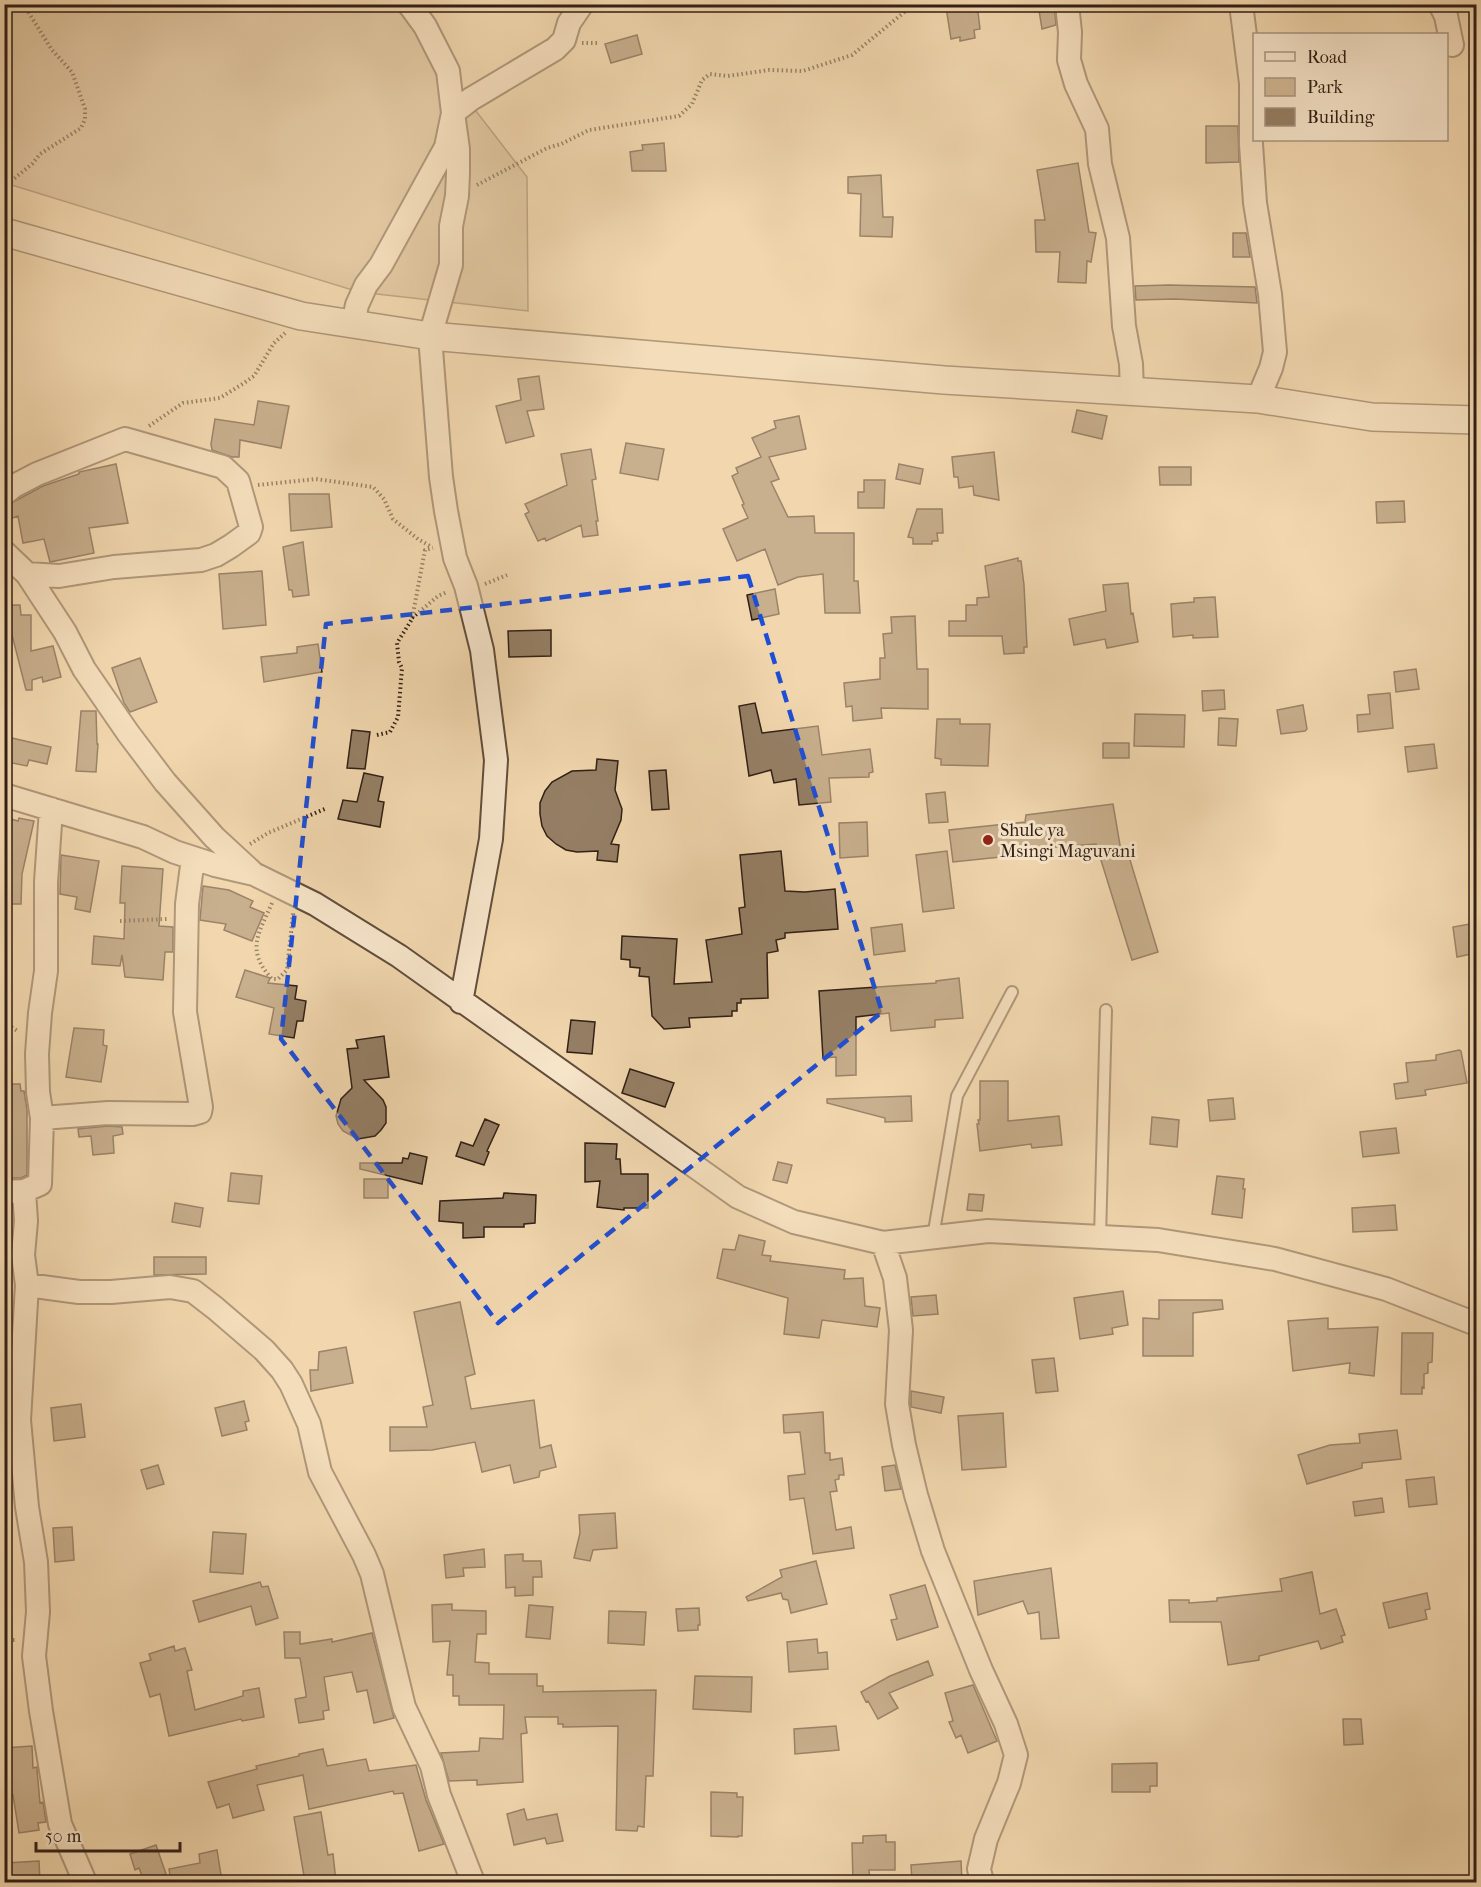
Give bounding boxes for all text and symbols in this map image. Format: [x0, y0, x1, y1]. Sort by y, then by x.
legend [1253, 33, 1448, 141]
text: Road [1307, 47, 1347, 68]
text: Park [1307, 77, 1344, 98]
text: Building [1307, 107, 1375, 128]
place label: Shule ya Msingi Maguvani [1000, 820, 1136, 862]
marker: Shule ya Msingi Maguvani [981, 833, 995, 847]
scale bar [36, 1815, 180, 1853]
text: 50 m [45, 1826, 82, 1847]

